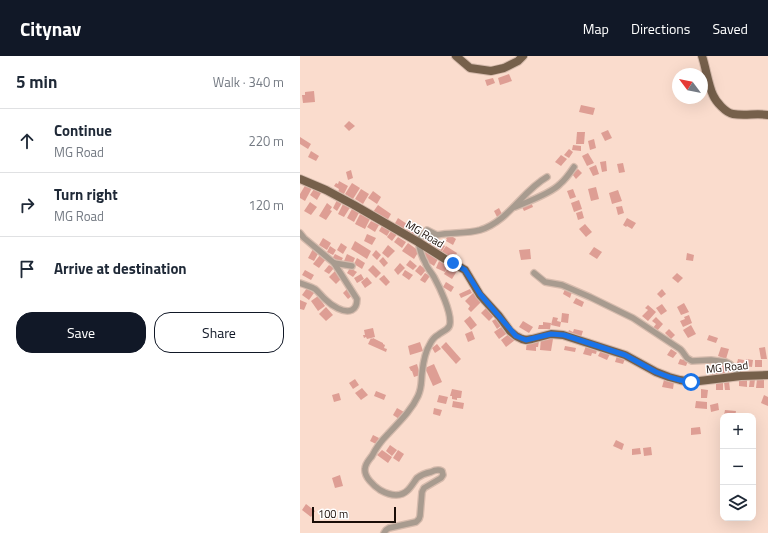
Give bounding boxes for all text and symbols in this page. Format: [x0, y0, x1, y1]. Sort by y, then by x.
text: Citynav [20, 14, 81, 43]
text: Map [583, 18, 609, 39]
text: Directions [631, 18, 690, 39]
text: Saved [712, 18, 748, 39]
north arrow [672, 68, 708, 104]
text: 5 min [16, 69, 57, 95]
text: Walk · 340 m [213, 72, 284, 92]
text: Continue [54, 119, 112, 142]
icon: ahead [16, 130, 38, 152]
text: 220 m [248, 131, 284, 151]
text: MG Road [54, 142, 104, 162]
text: Turn right [54, 183, 118, 206]
icon: right [16, 194, 38, 216]
text: 120 m [248, 195, 284, 215]
text: MG Road [54, 206, 104, 226]
street label: MG Road [403, 216, 447, 252]
route end [444, 254, 462, 272]
text: Arrive at destination [54, 257, 187, 280]
icon: arrive [16, 258, 38, 280]
button: Save [16, 312, 146, 353]
button: Share [154, 312, 284, 353]
street label: MG Road [705, 357, 749, 377]
route start [682, 373, 700, 391]
map controls [720, 413, 756, 521]
button: + [720, 413, 756, 449]
button: − [720, 449, 756, 485]
button: layers [720, 485, 756, 521]
scale bar [312, 505, 396, 524]
text: 100 m [318, 506, 348, 522]

